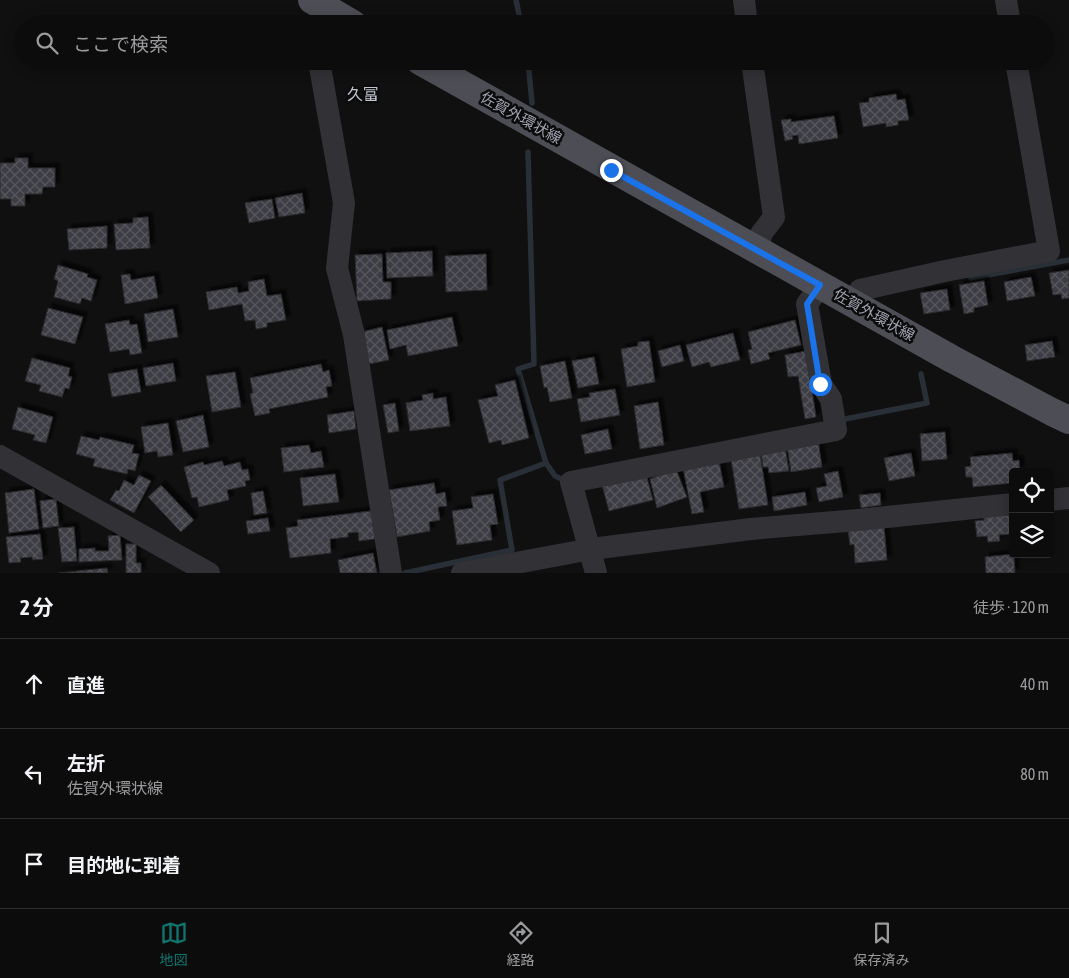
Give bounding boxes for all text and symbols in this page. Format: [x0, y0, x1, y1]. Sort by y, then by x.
search box [15, 15, 1054, 70]
icon: search [33, 29, 61, 57]
text: ここで検索 [73, 33, 168, 55]
district label: 久富 [347, 85, 379, 103]
street label: 佐賀外環状線 [478, 88, 565, 147]
route end [600, 159, 623, 182]
street label: 佐賀外環状線 [831, 285, 918, 344]
route start [809, 373, 832, 396]
map controls [1009, 468, 1054, 558]
button: locate [1009, 468, 1054, 513]
button: layers [1009, 513, 1054, 558]
text: 2 分 [20, 595, 54, 619]
text: 徒歩 · 120 m [973, 598, 1049, 616]
icon: ahead [20, 670, 48, 698]
text: 直進 [67, 674, 105, 696]
text: 40 m [1020, 675, 1049, 693]
text: 左折 [67, 752, 105, 774]
icon: left [20, 760, 48, 788]
text: 80 m [1020, 765, 1049, 783]
text: 佐賀外環状線 [67, 779, 163, 797]
icon: arrive [20, 850, 48, 878]
text: 目的地に到着 [67, 854, 181, 876]
tab: 地図 [160, 919, 188, 969]
tab: 経路 [507, 919, 535, 969]
tab: 保存済み [854, 919, 910, 969]

